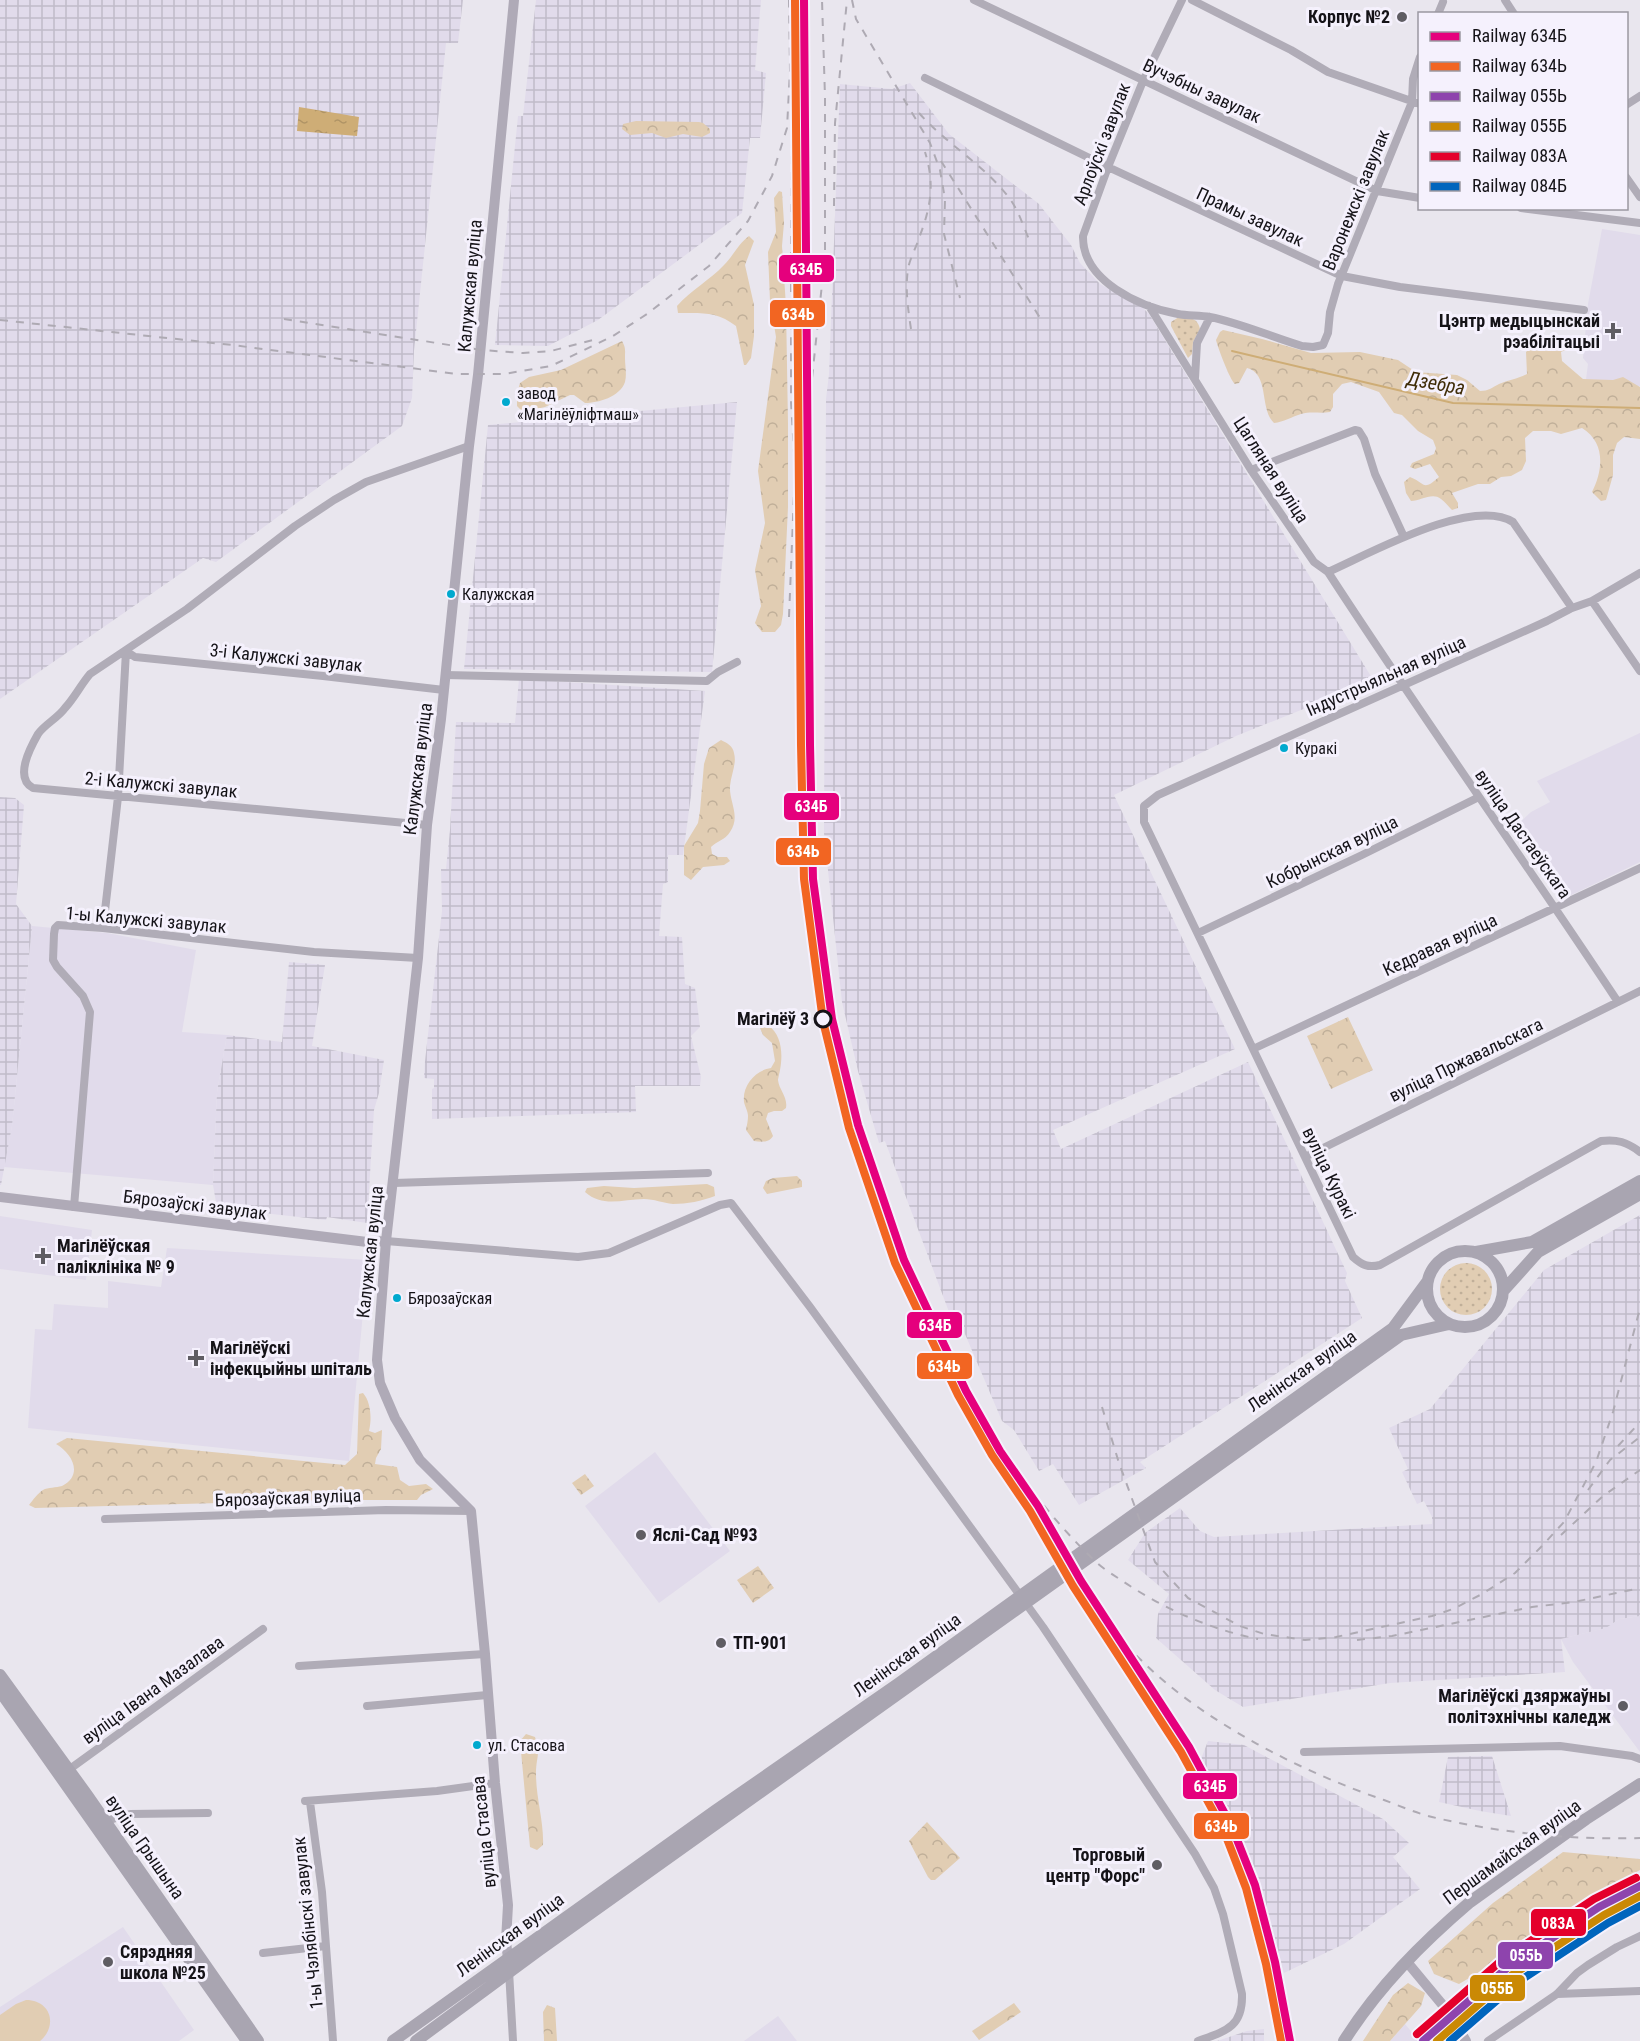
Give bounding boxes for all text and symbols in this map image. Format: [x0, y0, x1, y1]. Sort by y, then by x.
place label: Корпус №2 [1308, 6, 1390, 27]
marker: Корпус №2 [1395, 10, 1409, 24]
legend [1418, 12, 1628, 210]
text: Railway 634Б [1472, 25, 1567, 46]
street label: Вучэбны завулак [1140, 54, 1265, 127]
text: Railway 634Ь [1472, 55, 1567, 76]
street label: Арлоўскі завулак [1069, 79, 1135, 208]
text: Railway 055Ь [1472, 85, 1567, 106]
text: Railway 055Б [1472, 115, 1567, 136]
street label: Варонежскі завулак [1318, 126, 1394, 273]
text: Railway 083А [1472, 145, 1568, 166]
text: Railway 084Б [1472, 175, 1567, 196]
street label: Прамы завулак [1193, 183, 1307, 251]
street label: Калужская вуліца [453, 219, 486, 353]
line badge: 634Б [778, 254, 835, 283]
text: 634Б [790, 260, 823, 279]
line badge: 634Ь [769, 299, 826, 328]
text: 634Ь [781, 305, 815, 324]
place label: Цэнтр медыцынскай рэабілітацыі [1439, 310, 1600, 352]
marker: Цэнтр медыцынскай рэабілітацыі [1604, 322, 1622, 340]
water label: Дзебра [1403, 366, 1467, 400]
place label: завод «Магілёўліфтмаш» [517, 384, 639, 424]
marker: завод «Магілёўліфтмаш» [500, 396, 512, 408]
street label: Цагляная вуліца [1229, 413, 1314, 527]
place label: Калужская [462, 585, 534, 604]
marker: Калужская [445, 588, 457, 600]
street label: Індустрыяльная вуліца [1303, 631, 1469, 720]
street label: 3-і Калужскі завулак [209, 639, 364, 676]
street label: Калужская вуліца [399, 702, 436, 836]
place label: Куракі [1295, 739, 1337, 758]
marker: Куракі [1278, 742, 1290, 754]
street label: вуліца Дастаеўскага [1471, 765, 1576, 902]
street label: 2-і Калужскі завулак [84, 767, 239, 802]
line badge: 634Б [783, 792, 840, 821]
text: 634Б [795, 797, 828, 816]
street label: Кобрынская вуліца [1263, 811, 1401, 892]
line badge: 634Ь [775, 837, 832, 866]
text: 634Ь [786, 842, 820, 861]
street label: 1-ы Калужскі завулак [65, 902, 228, 937]
street label: Кедравая вуліца [1379, 909, 1500, 980]
place label: Магілёў 3 [737, 1008, 809, 1029]
marker: Магілёў 3 [814, 1010, 832, 1028]
street label: вуліца Пржавальскага [1385, 1013, 1546, 1106]
street label: вуліца Куракі [1298, 1124, 1361, 1222]
street label: Бярозаўскі завулак [122, 1185, 269, 1224]
street label: Калужская вуліца [352, 1185, 387, 1319]
place label: Магілёўская паліклініка № 9 [57, 1235, 175, 1277]
marker: Магілёўская паліклініка № 9 [34, 1247, 52, 1265]
place label: Бярозаўская [408, 1289, 492, 1308]
marker: Бярозаўская [391, 1292, 403, 1304]
line badge: 634Б [906, 1311, 963, 1339]
text: 634Б [919, 1316, 952, 1335]
street label: Ленінская вуліца [1243, 1325, 1360, 1416]
place label: Магілёўскі інфекцыйны шпіталь [210, 1337, 372, 1379]
marker: Магілёўскі інфекцыйны шпіталь [187, 1349, 205, 1367]
line badge: 634Ь [916, 1352, 973, 1380]
text: 634Ь [927, 1357, 961, 1376]
street label: Бярозаўская вуліца [215, 1484, 361, 1511]
place label: Яслі-Сад №93 [652, 1524, 758, 1545]
marker: Яслі-Сад №93 [634, 1528, 648, 1542]
street label: Ленінская вуліца [849, 1609, 965, 1701]
street label: вуліца Iвана Мазалава [78, 1631, 228, 1748]
place label: ТП-901 [733, 1632, 788, 1653]
marker: ТП-901 [714, 1636, 728, 1650]
place label: Магілёўскі дзяржаўны політэхнічны каледж [1438, 1685, 1611, 1727]
marker: Магілёўскі дзяржаўны політэхнічны каледж [1616, 1699, 1630, 1713]
place label: ул. Стасова [488, 1736, 565, 1755]
marker: ул. Стасова [471, 1739, 483, 1751]
line badge: 634Б [1182, 1772, 1238, 1800]
street label: вуліца Стасава [467, 1775, 500, 1889]
text: 634Б [1194, 1777, 1227, 1796]
street label: вуліца Грышына [102, 1791, 189, 1903]
street label: Першамайская вуліца [1439, 1795, 1585, 1909]
line badge: 634Ь [1193, 1812, 1250, 1840]
text: 634Ь [1204, 1817, 1238, 1836]
street label: 1-ы Чэлябінскі завулак [288, 1835, 327, 2010]
place label: Торговый центр "Форс" [1046, 1844, 1145, 1886]
marker: Торговый центр "Форс" [1150, 1858, 1164, 1872]
street label: Ленінская вуліца [452, 1889, 568, 1981]
line badge: 083А [1530, 1908, 1587, 1937]
text: 083А [1541, 1914, 1575, 1933]
place label: Сярэдняя школа №25 [120, 1941, 206, 1983]
line badge: 055Ь [1497, 1941, 1554, 1970]
text: 055Ь [1509, 1946, 1543, 1965]
marker: Сярэдняя школа №25 [101, 1955, 115, 1969]
line badge: 055Б [1469, 1974, 1526, 2002]
text: 055Б [1481, 1979, 1514, 1998]

